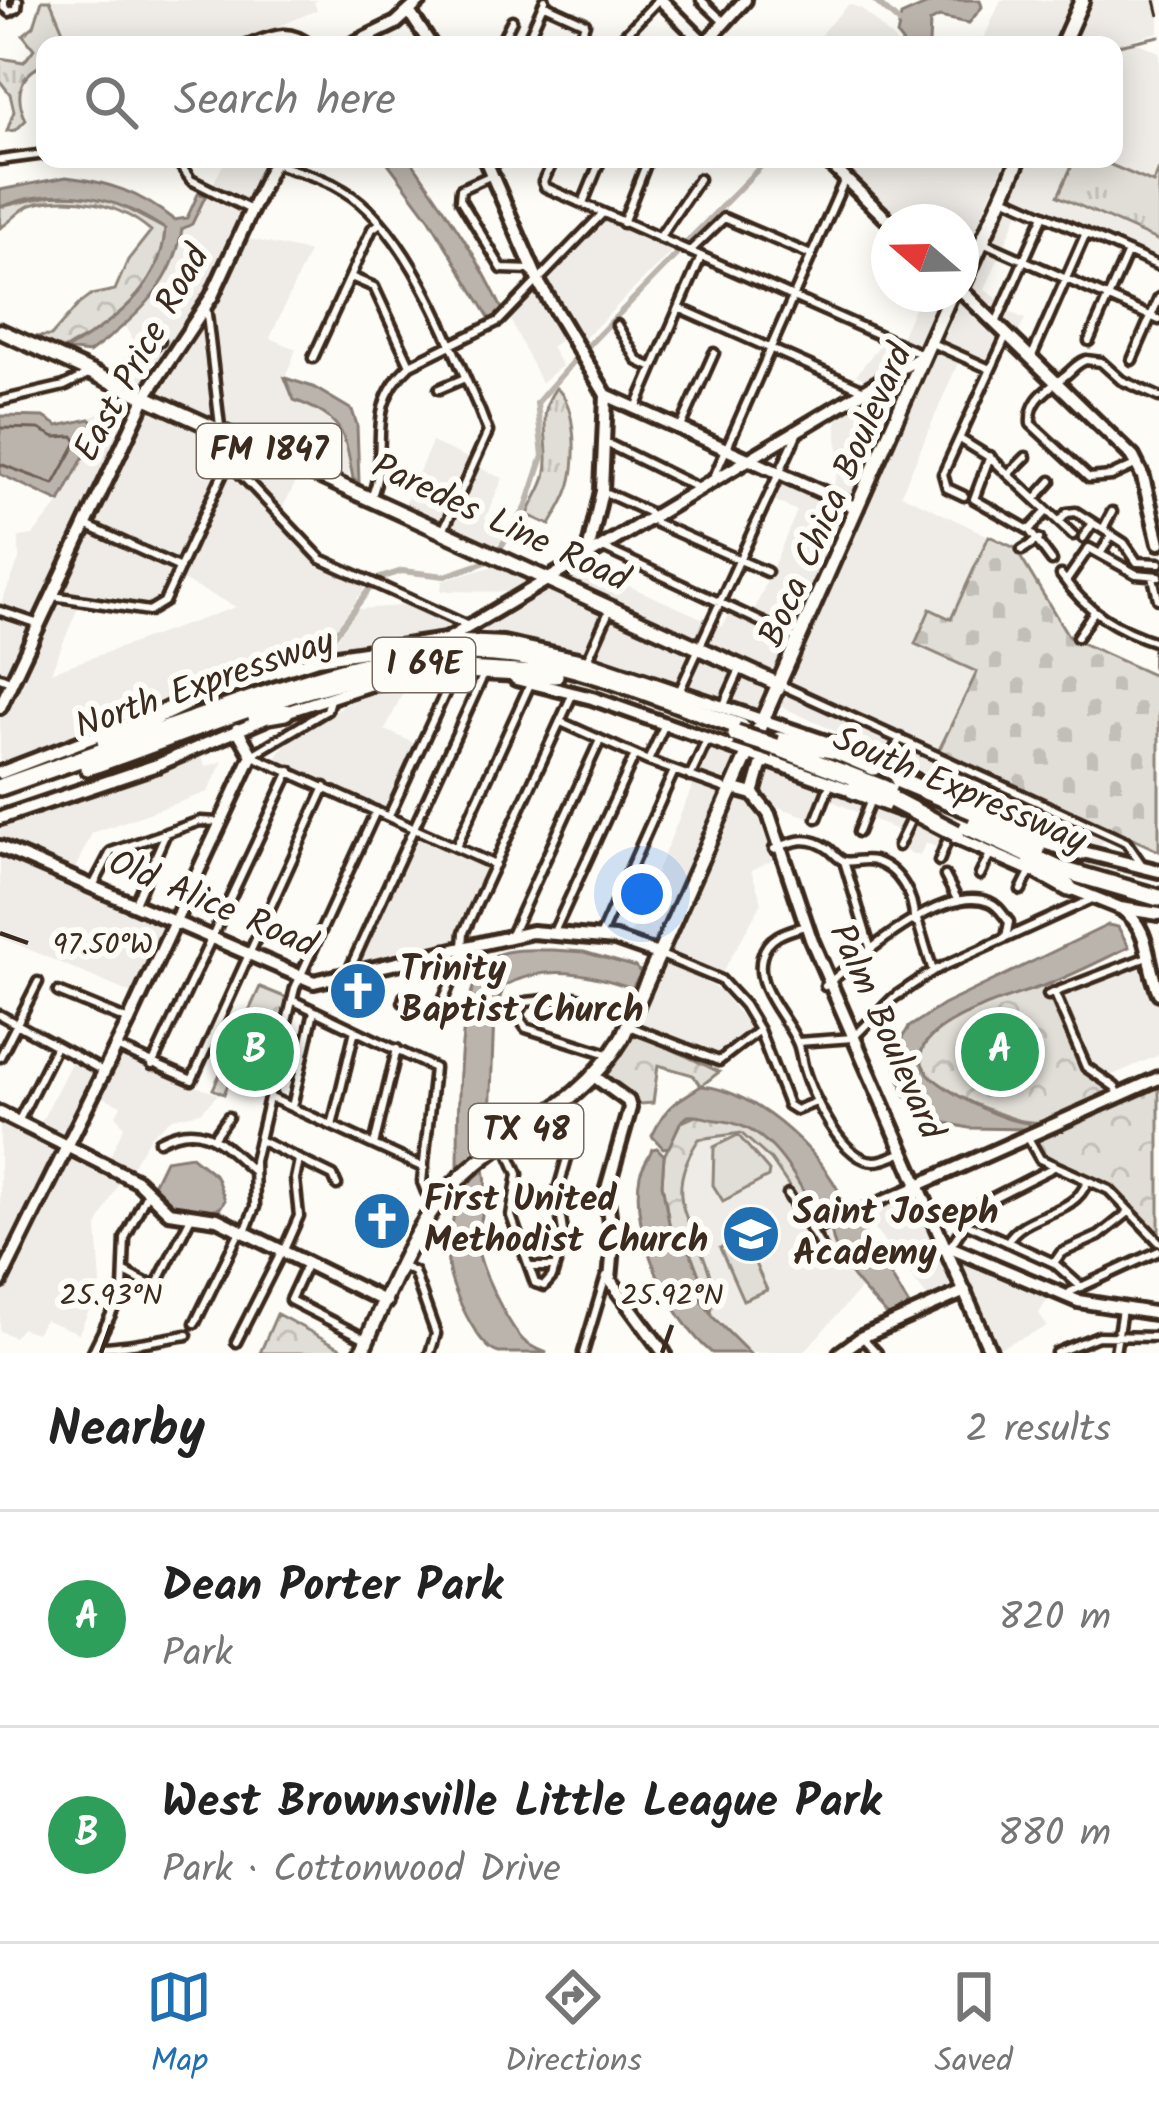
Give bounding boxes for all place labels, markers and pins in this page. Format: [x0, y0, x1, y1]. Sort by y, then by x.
place label: Trinity Baptist Church [400, 942, 644, 1040]
church icon: Trinity Baptist Church [327, 960, 389, 1022]
pin: B [216, 1007, 294, 1097]
pin: A [961, 1007, 1039, 1097]
place label: First United Methodist Church [424, 1172, 708, 1270]
place label: Saint Joseph Academy [793, 1185, 999, 1283]
church icon: First United Methodist Church [351, 1190, 413, 1252]
school or university icon: Saint Joseph Academy [720, 1203, 782, 1265]

